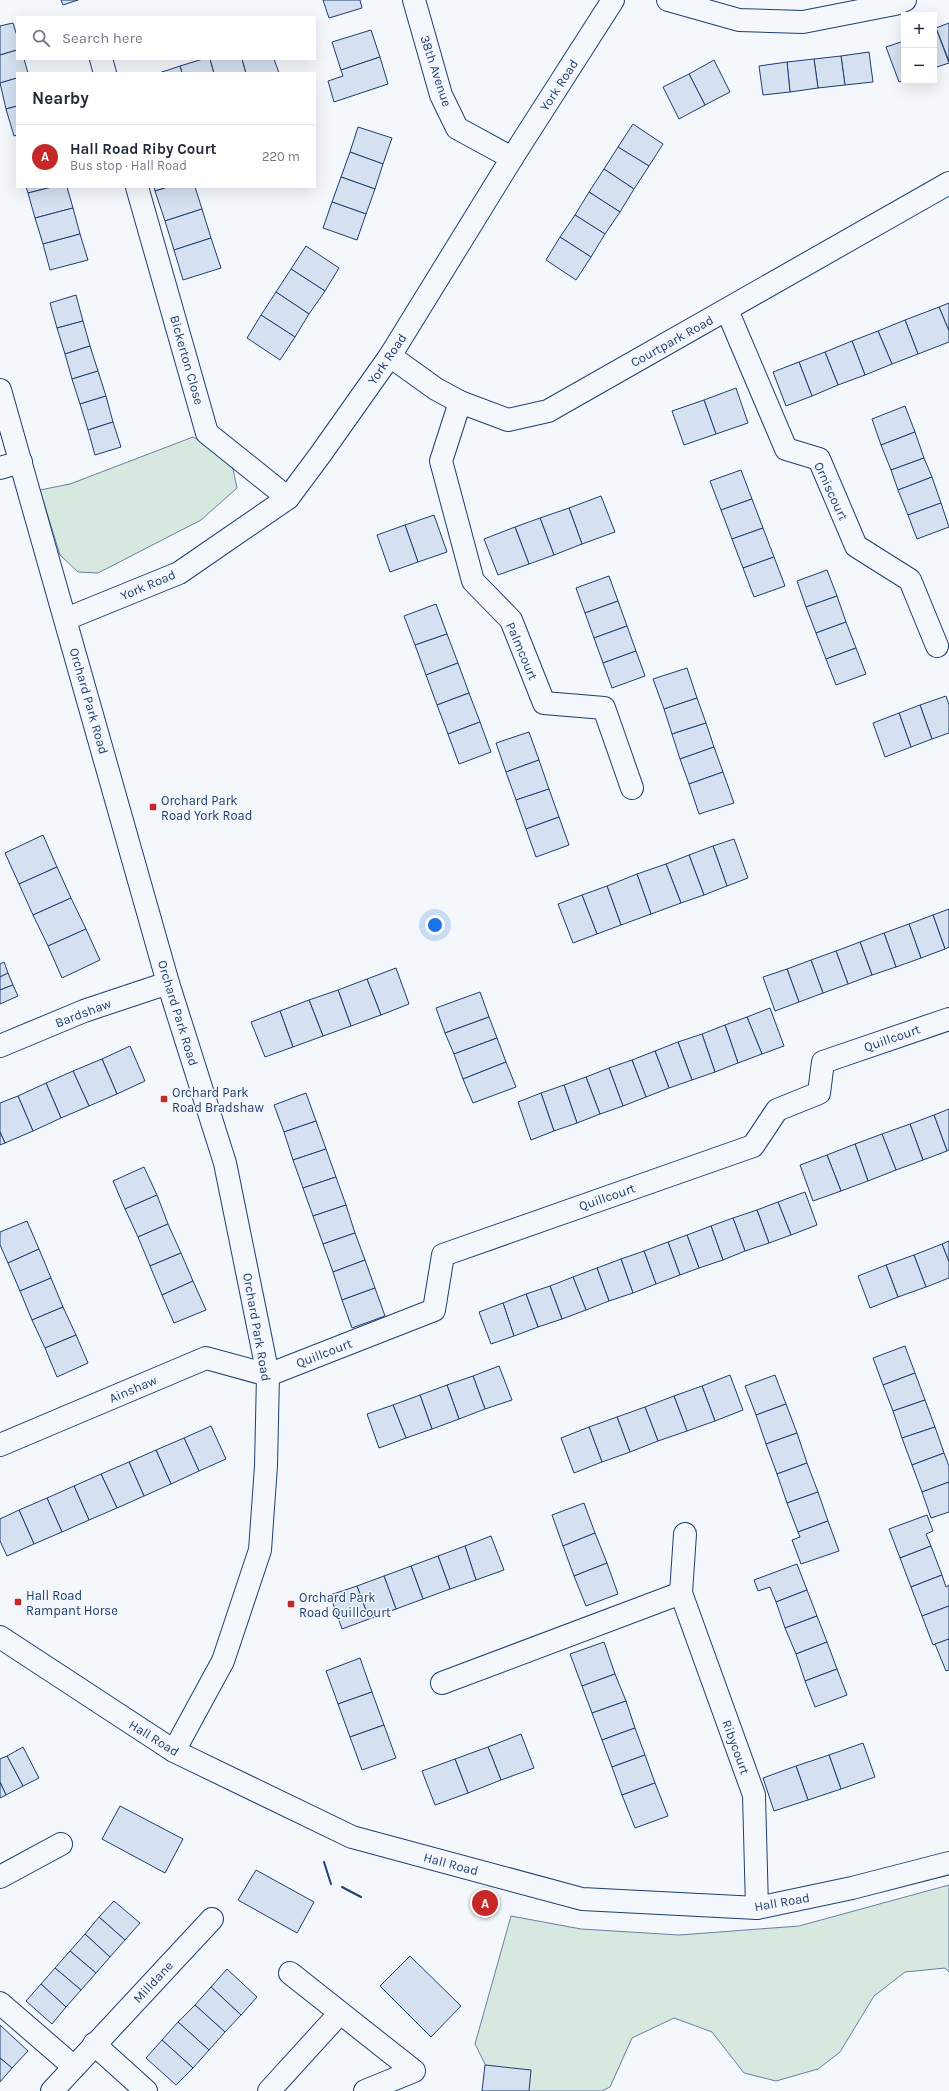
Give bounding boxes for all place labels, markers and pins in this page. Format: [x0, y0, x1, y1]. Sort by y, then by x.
place label: Orchard Park Road York Road [161, 793, 252, 823]
marker: Orchard Park Road York Road [148, 802, 158, 812]
place label: Orchard Park Road Bradshaw [172, 1085, 264, 1115]
marker: Orchard Park Road Bradshaw [159, 1094, 169, 1104]
place label: Hall Road Rampant Horse [26, 1588, 118, 1618]
place label: Orchard Park Road Quillcourt [299, 1590, 391, 1620]
marker: Hall Road Rampant Horse [13, 1597, 23, 1607]
marker: Orchard Park Road Quillcourt [286, 1599, 296, 1609]
pin: A [472, 1888, 498, 1918]

